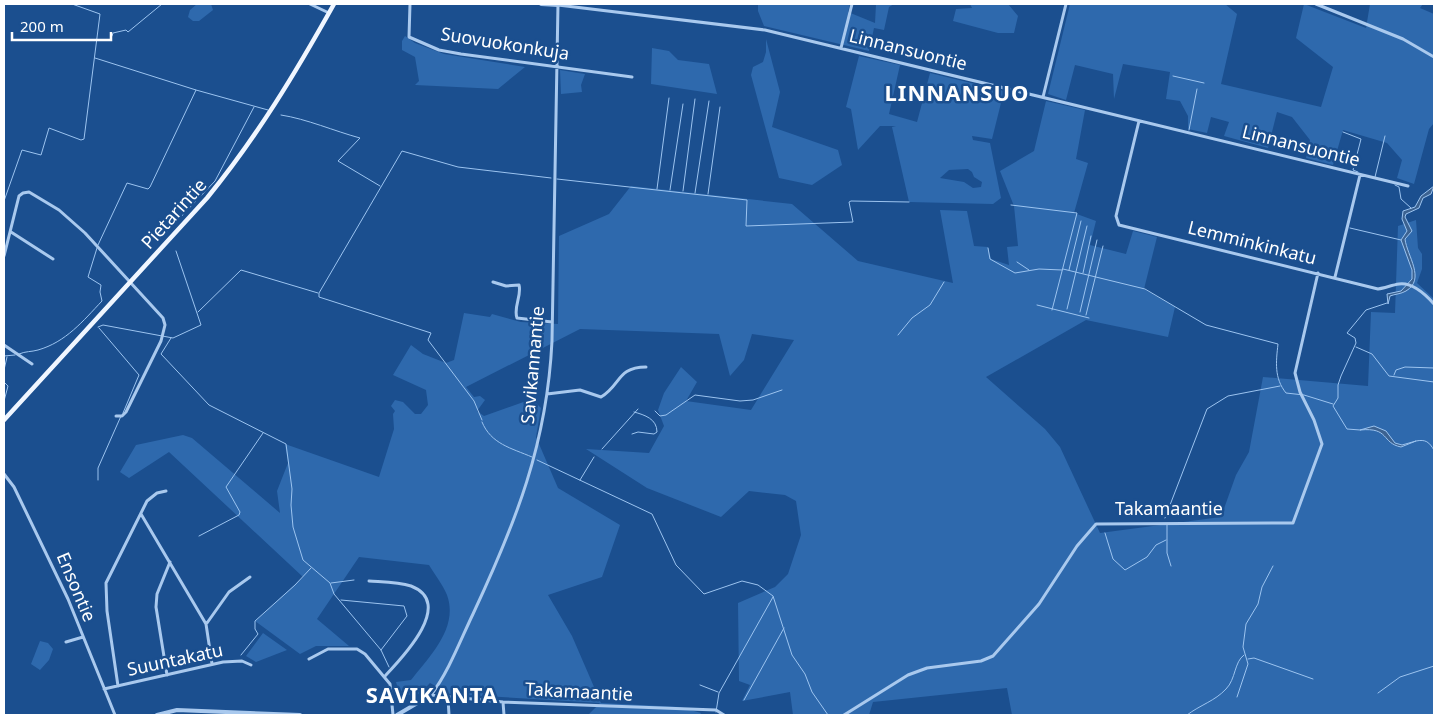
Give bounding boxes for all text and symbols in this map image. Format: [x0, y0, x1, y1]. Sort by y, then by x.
scale bar [12, 10, 111, 42]
text: 200 m [20, 16, 64, 36]
street label: Suovuokonkuja [439, 21, 571, 65]
street label: Linnansuontie [847, 23, 970, 75]
district label: LINNANSUO [885, 77, 1029, 107]
street label: Linnansuontie [1240, 119, 1363, 171]
street label: Pietarintie [135, 173, 211, 254]
street label: Lemminkinkatu [1185, 214, 1319, 270]
street label: Savikannantie [515, 305, 549, 425]
street label: Takamaantie [1115, 496, 1223, 520]
street label: Ensontie [52, 548, 102, 625]
street label: Suuntakatu [125, 637, 225, 681]
street label: Takamaantie [525, 676, 634, 706]
district label: SAVIKANTA [366, 679, 498, 709]

